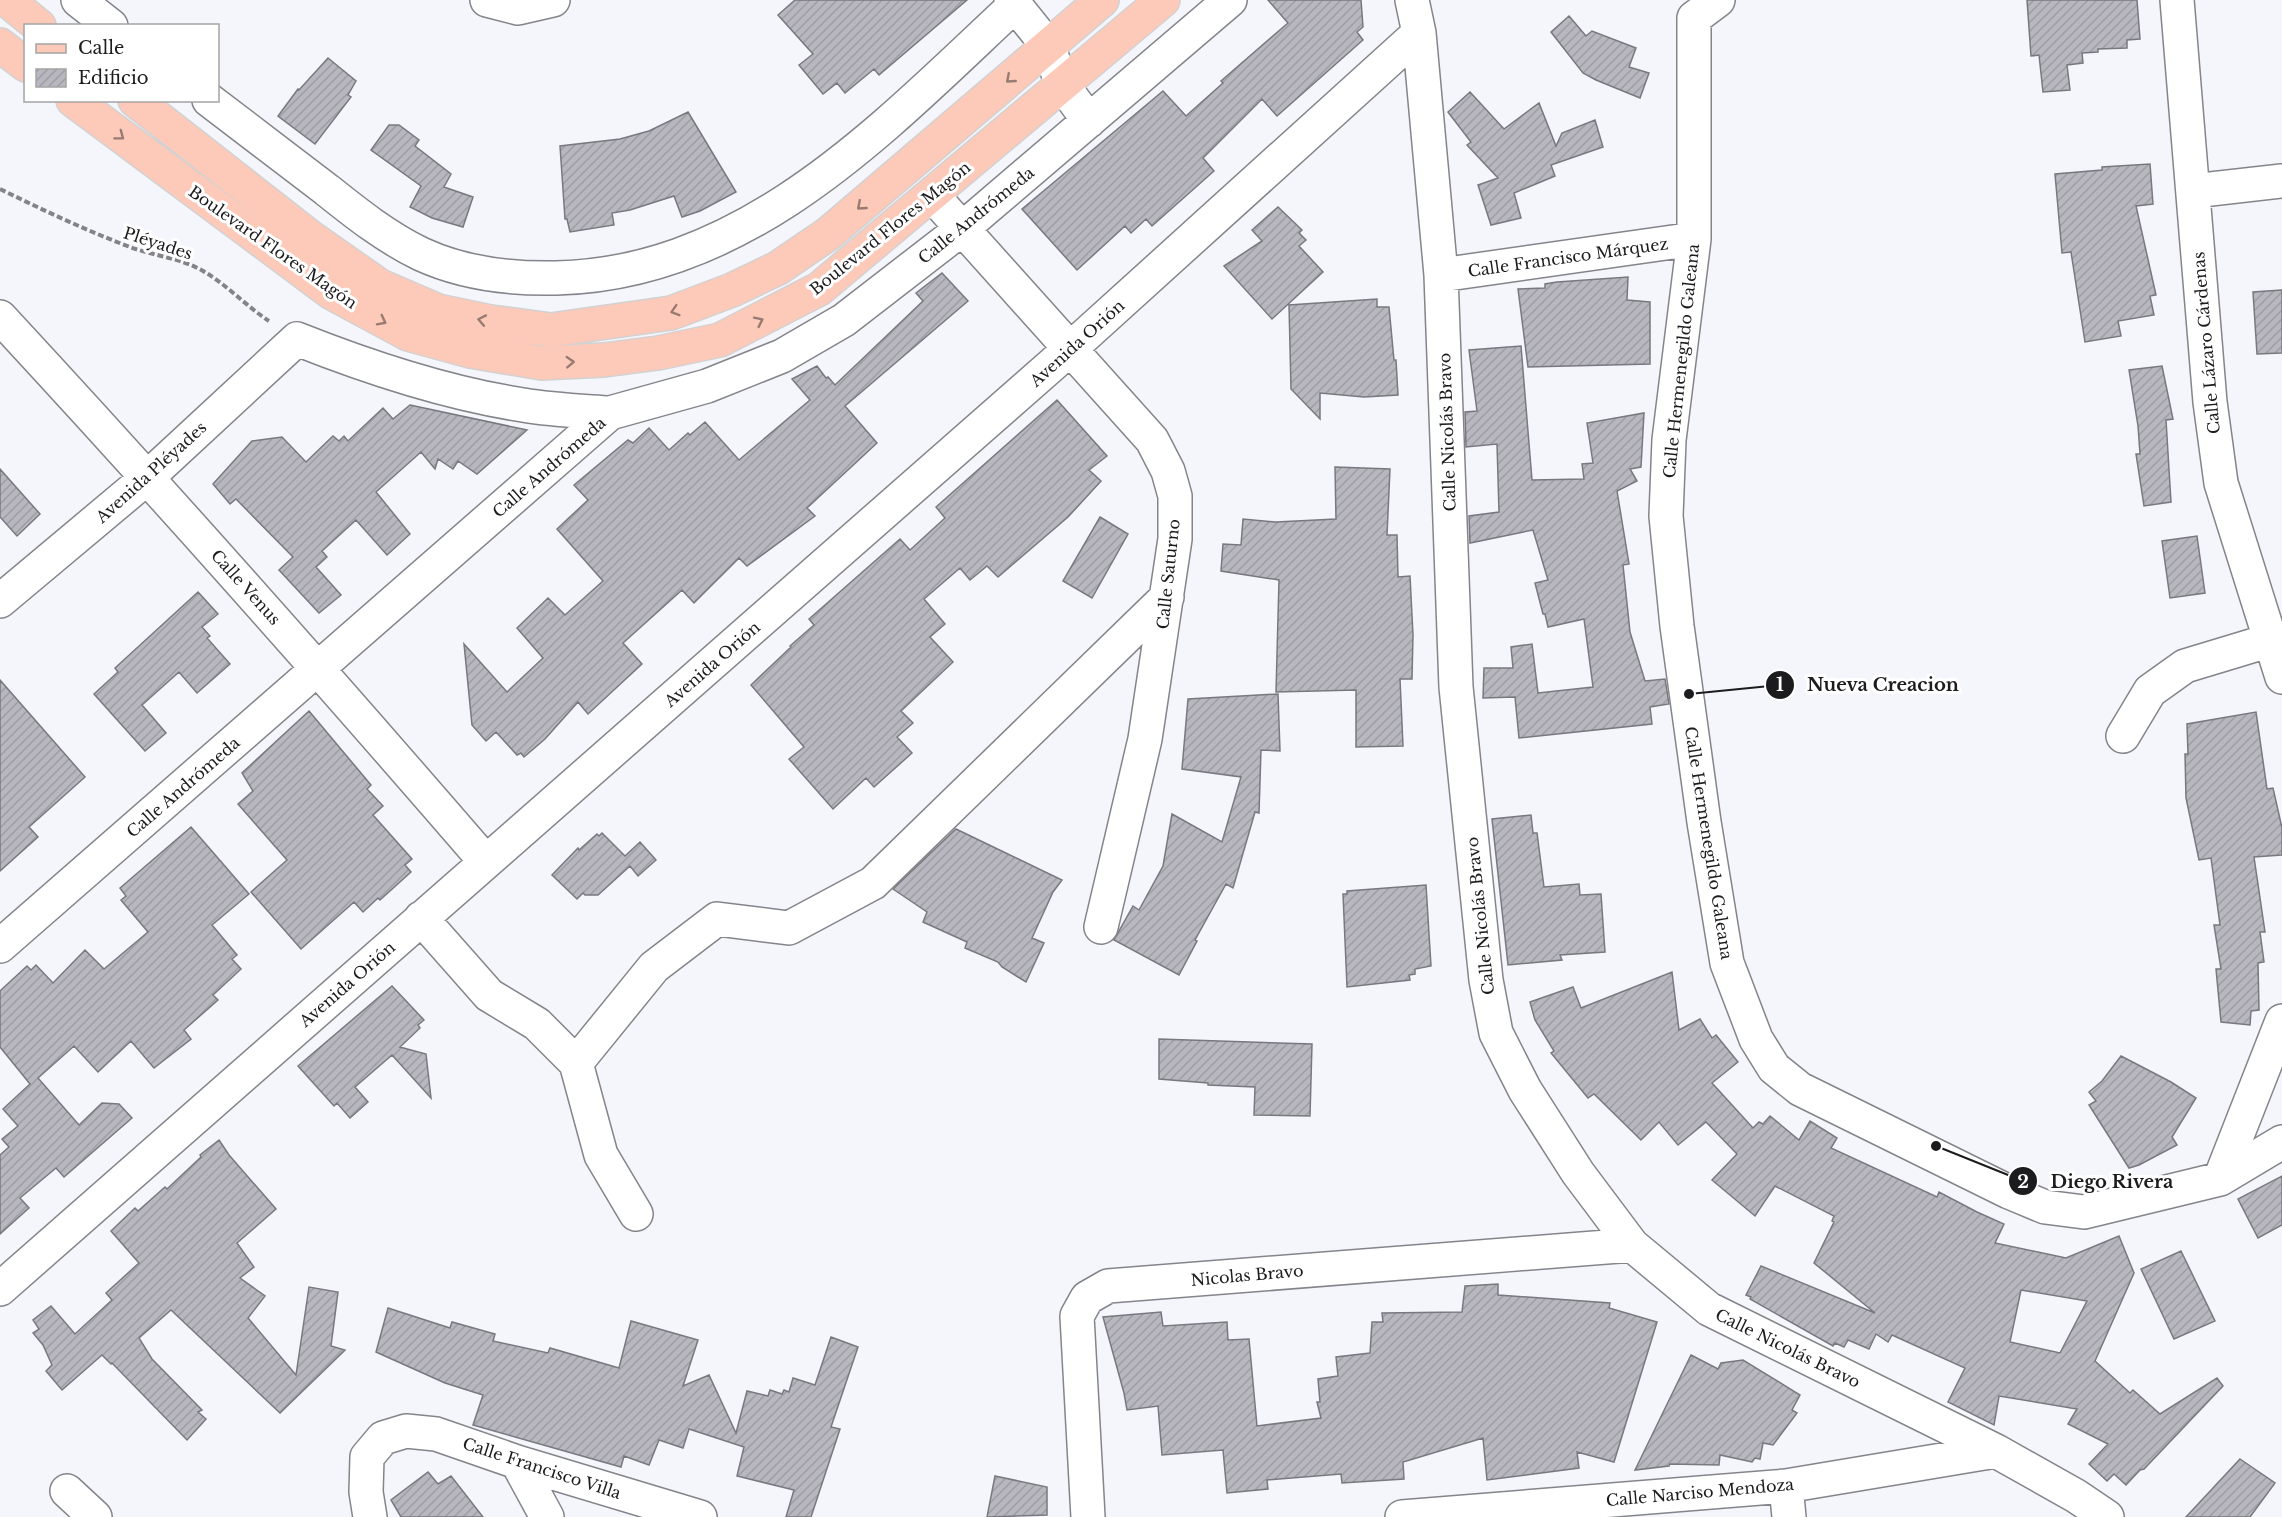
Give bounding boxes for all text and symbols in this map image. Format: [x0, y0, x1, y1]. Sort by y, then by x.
legend [24, 24, 219, 102]
text: Calle [78, 37, 124, 59]
text: Edificio [78, 67, 149, 89]
one-way arrow [1006, 72, 1017, 83]
one-way arrow [113, 128, 124, 139]
street label: Boulevard Flores Magón [806, 157, 974, 299]
street label: Calle Andrómeda [914, 162, 1038, 268]
street label: Boulevard Flores Magón [185, 181, 361, 313]
one-way arrow [857, 199, 868, 210]
street label: Pléyades [121, 222, 195, 264]
street label: Calle Francisco Márquez [1467, 233, 1669, 281]
street label: Calle Hermenegildo Galeana [1659, 243, 1703, 479]
street label: Calle Lázaro Cárdenas [2188, 251, 2224, 435]
street label: Avenida Orión [1025, 295, 1128, 391]
one-way arrow [670, 304, 681, 316]
one-way arrow [375, 314, 386, 325]
one-way arrow [478, 314, 488, 327]
one-way arrow [753, 316, 764, 328]
street label: Calle Nicolás Bravo [1434, 352, 1460, 512]
one-way arrow [566, 355, 575, 368]
street label: Calle Andrómeda [488, 412, 610, 522]
street label: Avenida Pléyades [91, 417, 210, 528]
street label: Calle Saturno [1152, 518, 1184, 630]
street label: Calle Venus [207, 545, 285, 629]
street label: Avenida Orión [659, 617, 764, 712]
callout: Nueva Creacion [1765, 667, 1971, 703]
text: 1 [1776, 674, 1784, 696]
text: Nueva Creacion [1807, 674, 1959, 696]
street label: Calle Hermenegildo Galeana [1681, 725, 1737, 961]
street label: Calle Andrómeda [122, 732, 244, 842]
street label: Calle Nicolás Bravo [1462, 836, 1498, 996]
street label: Avenida Orión [294, 937, 399, 1032]
callout: Diego Rivera [2008, 1163, 2185, 1199]
text: 2 [2017, 1171, 2029, 1193]
text: Diego Rivera [2051, 1171, 2174, 1193]
street label: Nicolas Bravo [1190, 1260, 1304, 1290]
street label: Calle Nicolás Bravo [1712, 1304, 1864, 1392]
street label: Calle Francisco Villa [460, 1433, 624, 1503]
street label: Calle Narciso Mendoza [1605, 1474, 1795, 1510]

